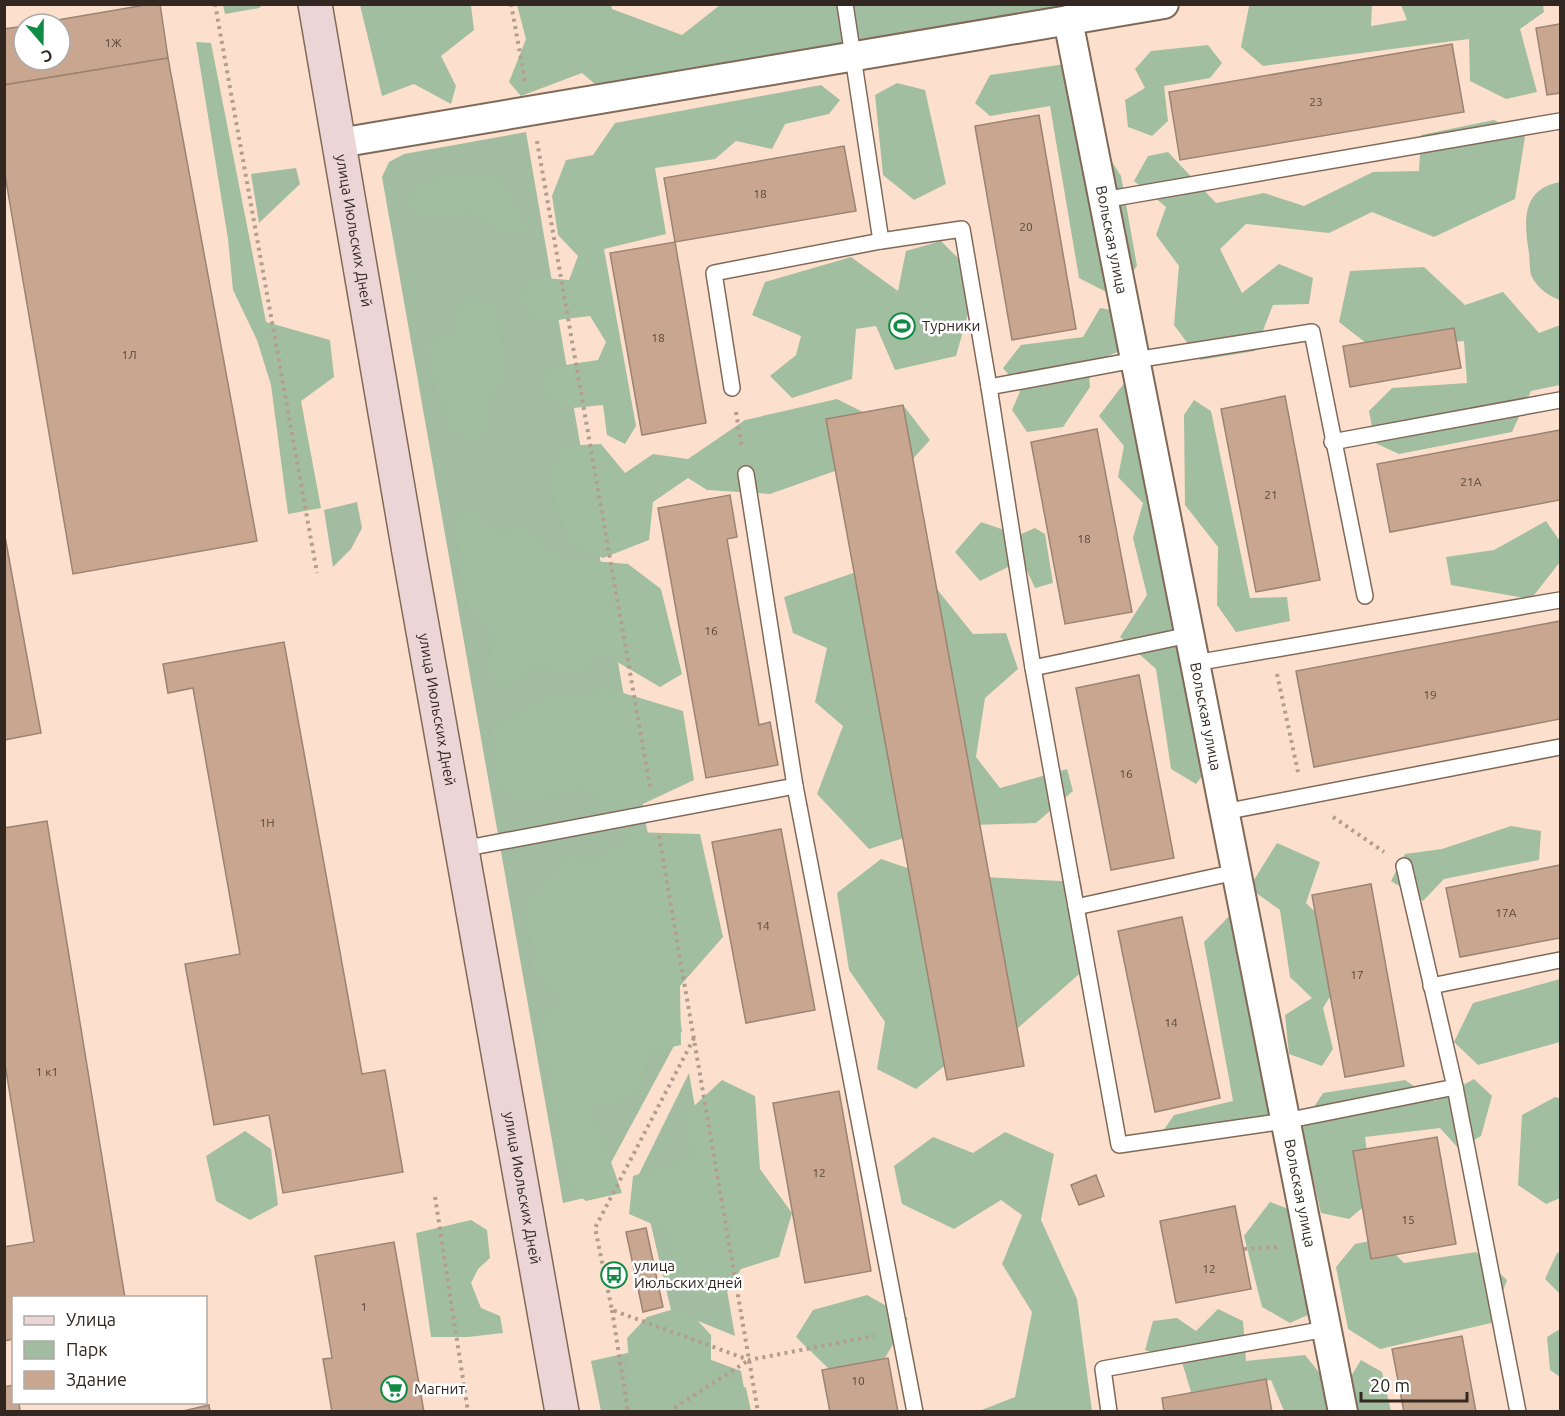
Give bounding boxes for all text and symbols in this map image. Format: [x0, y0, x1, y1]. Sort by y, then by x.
north arrow [12, 12, 72, 72]
house number: 1Ж [104, 36, 122, 49]
text: С [39, 46, 55, 66]
house number: 23 [1309, 95, 1323, 108]
street label: улица Июльских Дней [333, 153, 376, 308]
street label: Вольская улица [1093, 184, 1131, 295]
house number: 18 [753, 187, 767, 200]
house number: 20 [1019, 220, 1033, 233]
sports icon: Турники [887, 311, 917, 341]
place label: Турники [922, 317, 980, 334]
house number: 18 [651, 331, 665, 344]
house number: 1Л [121, 348, 137, 361]
house number: 21А [1460, 475, 1482, 488]
house number: 21 [1264, 488, 1278, 501]
house number: 18 [1077, 532, 1091, 545]
house number: 16 [704, 624, 718, 637]
street label: улица Июльских Дней [416, 632, 459, 787]
street label: Вольская улица [1187, 661, 1225, 772]
house number: 19 [1423, 688, 1437, 701]
house number: 16 [1119, 767, 1133, 780]
house number: 1Н [259, 816, 275, 829]
house number: 17А [1495, 906, 1517, 919]
house number: 14 [756, 919, 770, 932]
house number: 17 [1350, 968, 1364, 981]
house number: 14 [1164, 1016, 1178, 1029]
house number: 1 к1 [36, 1065, 58, 1078]
street label: улица Июльских Дней [501, 1110, 545, 1266]
street label: Вольская улица [1281, 1138, 1319, 1249]
house number: 12 [812, 1166, 826, 1179]
house number: 15 [1401, 1213, 1415, 1226]
place label: улица Июльских дней [634, 1257, 742, 1291]
bus stop icon: улица Июльских дней [599, 1260, 629, 1290]
house number: 12 [1202, 1262, 1216, 1275]
legend [12, 1296, 207, 1404]
house number: 1 [361, 1300, 367, 1313]
text: Улица [66, 1309, 116, 1329]
text: Парк [66, 1339, 107, 1359]
scale bar [1361, 1365, 1468, 1403]
text: Здание [66, 1369, 127, 1389]
supermarket icon: Магнит [379, 1374, 409, 1404]
house number: 10 [851, 1374, 865, 1387]
text: 20 m [1370, 1375, 1410, 1395]
place label: Магнит [414, 1380, 465, 1397]

